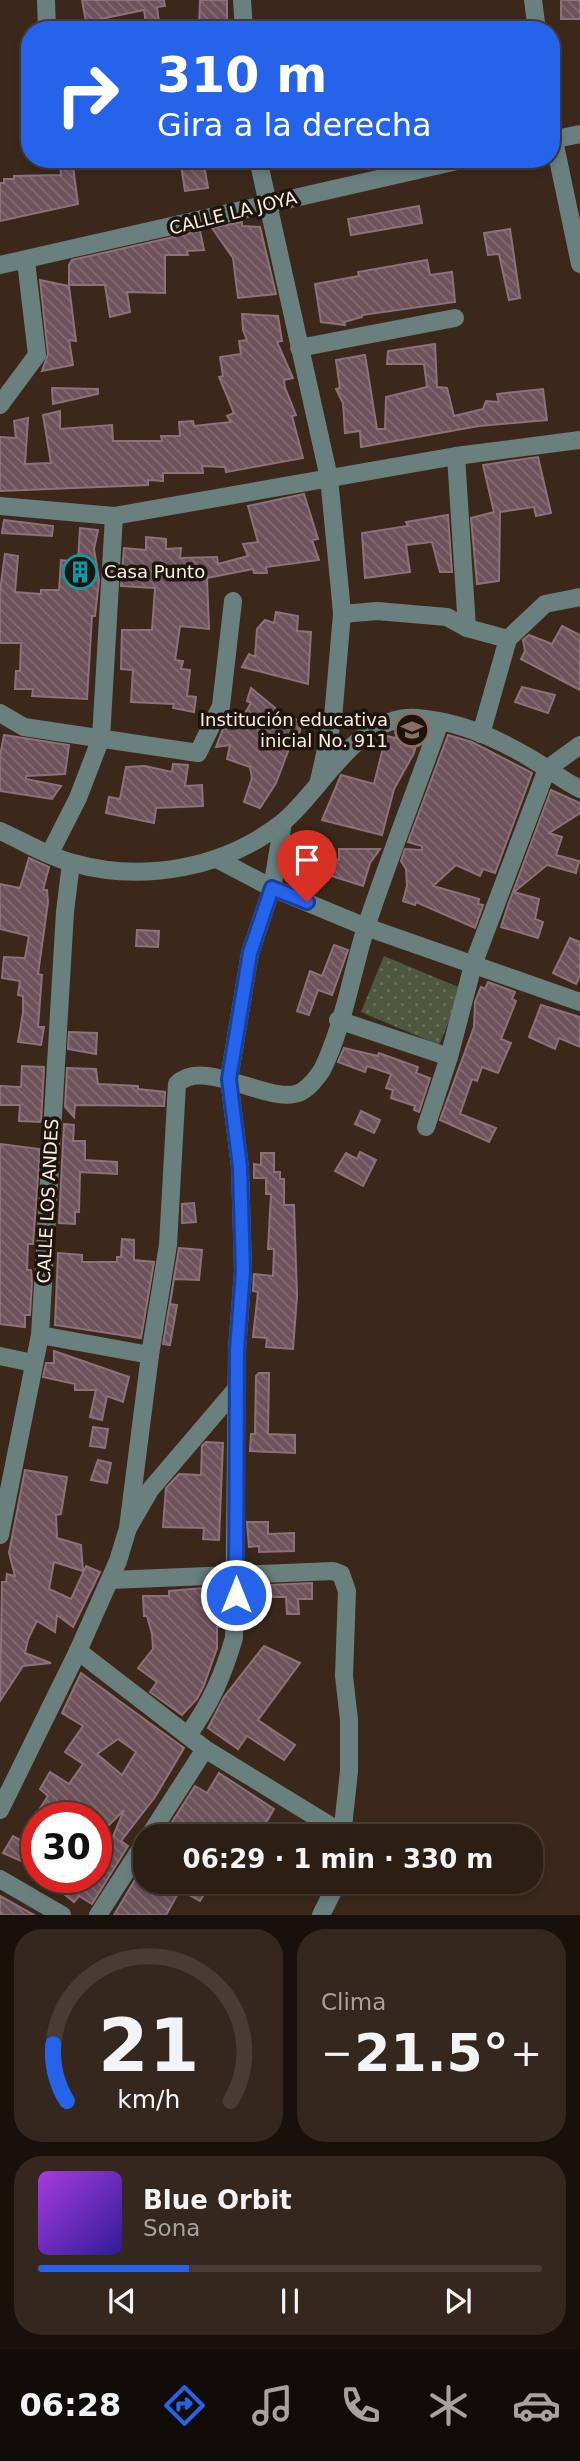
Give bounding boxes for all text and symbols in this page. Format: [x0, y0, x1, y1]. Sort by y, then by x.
text: 310 m [157, 47, 327, 104]
icon: right [42, 49, 133, 140]
text: Gira a la derecha [157, 106, 432, 144]
street label: CALLE LA JOYA [167, 186, 300, 239]
building icon: Casa Punto [61, 553, 99, 591]
place label: Casa Punto [104, 561, 205, 582]
place label: Institución educativa inicial No. 911 [200, 709, 388, 751]
school or university icon: Institución educativa inicial No. 911 [393, 711, 431, 749]
pin [277, 830, 337, 902]
icon: arrive [288, 841, 326, 879]
street label: CALLE LOS ANDES [33, 1118, 62, 1284]
position arrow [199, 1558, 273, 1632]
speed limit sign: 30 [21, 1802, 112, 1893]
text: 06:29 · 1 min · 330 m [183, 1844, 493, 1874]
text: Clima [321, 1989, 386, 2015]
text: 21 [98, 2004, 199, 2089]
text: 21.5° [354, 2023, 509, 2083]
text: − [321, 2031, 353, 2075]
text: + [510, 2031, 542, 2075]
text: km/h [117, 2085, 180, 2114]
text: Blue Orbit [143, 2185, 292, 2215]
text: Sona [143, 2215, 200, 2241]
icon: previous [103, 2282, 141, 2320]
icon: pause [271, 2282, 309, 2320]
icon: next [439, 2282, 477, 2320]
icon: directions [160, 2381, 209, 2430]
icon: music [248, 2381, 297, 2430]
icon: phone [336, 2381, 385, 2430]
icon: climate [424, 2381, 473, 2430]
icon: car [512, 2381, 561, 2430]
text: 06:28 [19, 2386, 121, 2424]

